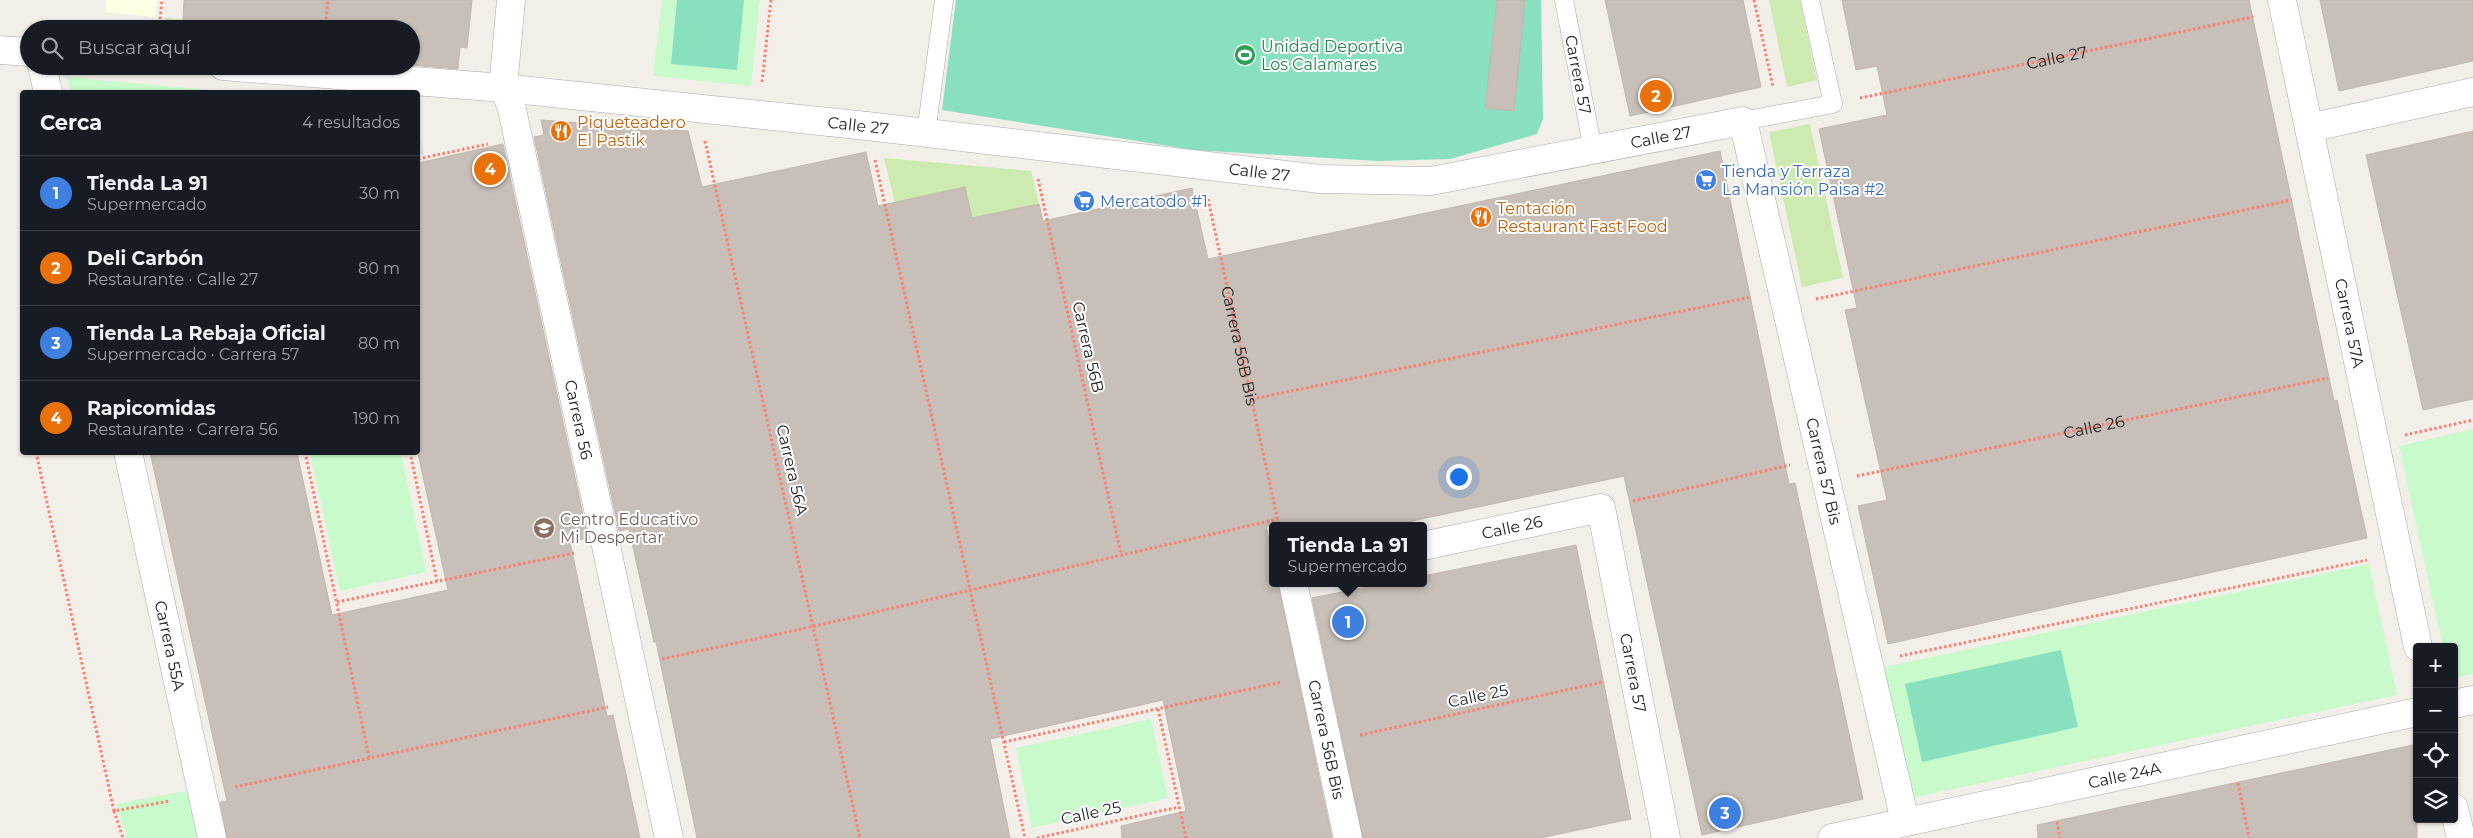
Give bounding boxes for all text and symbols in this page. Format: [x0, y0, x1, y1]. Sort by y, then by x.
search box [20, 20, 420, 75]
street label: Carrera 57 [1561, 33, 1595, 116]
icon: search [38, 34, 66, 62]
text: Buscar aquí [78, 36, 191, 59]
place label: Unidad Deportiva Los Calamares [1261, 37, 1403, 74]
street label: Calle 27 [2025, 42, 2089, 73]
sports icon: Unidad Deportiva Los Calamares [1233, 43, 1257, 67]
pin: 2 [1640, 77, 1672, 115]
text: Cerca [40, 110, 102, 135]
street label: Calle 27 [827, 112, 890, 138]
text: 4 resultados [302, 113, 400, 132]
place label: Piqueteadero El Pastik [577, 113, 686, 150]
restaurant icon: Piqueteadero El Pastik [549, 119, 573, 143]
street label: Calle 27 [1629, 122, 1693, 152]
pin: 4 [474, 150, 506, 188]
street label: Calle 27 [1228, 159, 1291, 185]
place label: Tienda y Terraza La Mansión Paisa #2 [1722, 162, 1884, 199]
supermarket icon: Tienda y Terraza La Mansión Paisa #2 [1694, 168, 1718, 192]
text: Tienda La 91 [87, 172, 208, 195]
text: 1 [53, 184, 59, 203]
text: 30 m [359, 184, 400, 203]
supermarket icon: Mercatodo #1 [1072, 189, 1096, 213]
place label: Mercatodo #1 [1100, 192, 1208, 211]
text: Supermercado [87, 195, 207, 214]
place label: Tentación Restaurant Fast Food [1497, 199, 1668, 236]
restaurant icon: Tentación Restaurant Fast Food [1469, 205, 1493, 229]
text: Deli Carbón [87, 247, 204, 270]
text: 2 [51, 259, 61, 278]
text: 80 m [358, 259, 400, 278]
text: Restaurante · Calle 27 [87, 270, 258, 289]
street label: Carrera 57A [2331, 276, 2369, 370]
street label: Carrera 56B Bis [1218, 284, 1262, 407]
street label: Carrera 56B [1068, 300, 1108, 394]
text: Tienda La Rebaja Oficial [87, 322, 326, 345]
text: 3 [51, 334, 61, 353]
text: 80 m [358, 334, 400, 353]
text: Supermercado · Carrera 57 [87, 345, 299, 364]
street label: Carrera 56 [561, 378, 597, 462]
text: Rapicomidas [87, 397, 216, 420]
text: 4 [50, 409, 62, 428]
text: 190 m [353, 409, 400, 428]
street label: Calle 26 [2062, 411, 2126, 442]
street label: Carrera 57 Bis [1802, 416, 1846, 526]
text: Restaurante · Carrera 56 [87, 420, 278, 439]
street label: Carrera 56A [772, 423, 812, 518]
your location [1446, 464, 1472, 490]
place label: Centro Educativo Mi Despertar [560, 510, 698, 547]
street label: Calle 26 [1480, 511, 1545, 543]
school or university icon: Centro Educativo Mi Despertar [532, 516, 556, 540]
popup [1269, 522, 1427, 587]
text: Tienda La 91 [1287, 534, 1409, 557]
text: Supermercado [1287, 557, 1407, 576]
street label: Carrera 55A [151, 599, 189, 693]
pin: 1 [1332, 603, 1364, 641]
street label: Carrera 57 [1616, 631, 1651, 714]
map controls [2413, 643, 2458, 823]
button: + [2413, 643, 2458, 688]
street label: Carrera 56B Bis [1305, 678, 1349, 801]
street label: Calle 25 [1446, 680, 1510, 712]
button: − [2413, 688, 2458, 733]
button: locate [2413, 733, 2458, 778]
street label: Calle 24A [2086, 758, 2163, 792]
button: layers [2413, 778, 2458, 823]
pin: 3 [1709, 794, 1741, 832]
street label: Calle 25 [1059, 797, 1123, 829]

